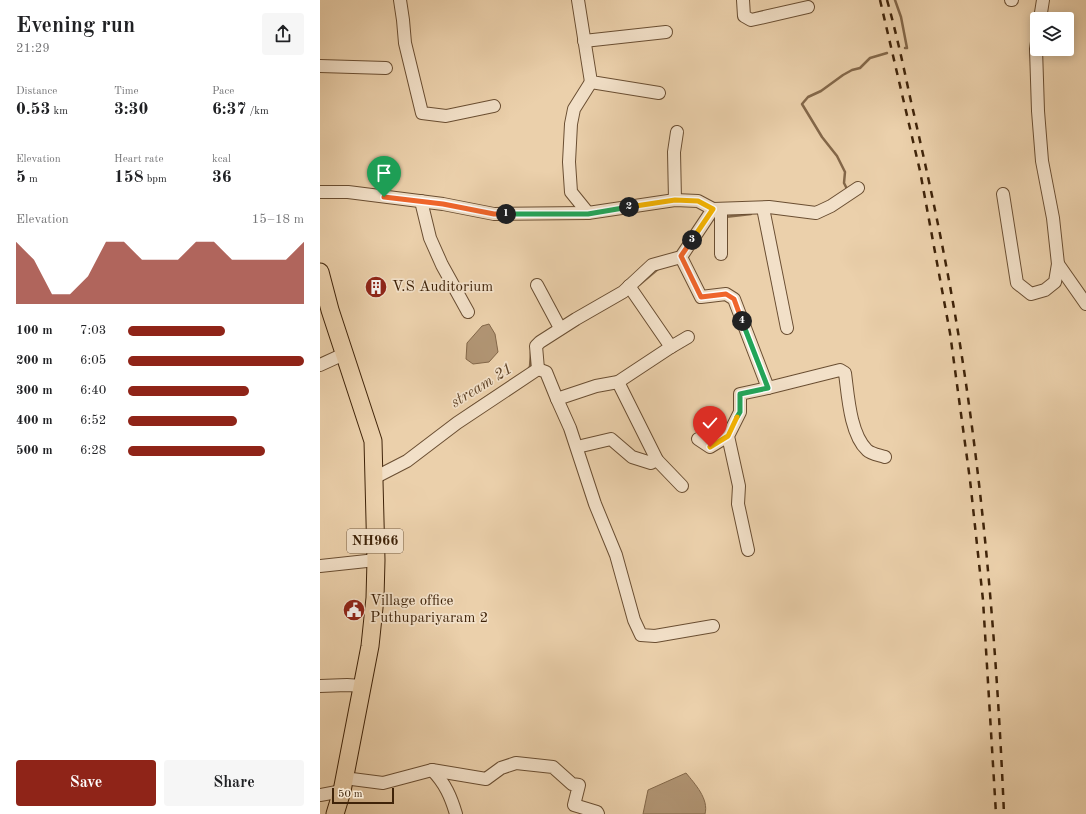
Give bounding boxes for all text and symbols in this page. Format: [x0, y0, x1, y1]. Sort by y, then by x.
map controls [1030, 12, 1074, 56]
button: layers [1030, 12, 1074, 56]
button: share [262, 13, 304, 55]
text: Evening run [16, 15, 135, 37]
text: 21:29 [16, 42, 50, 55]
text: Distance [16, 86, 57, 97]
text: Time [114, 86, 139, 97]
text: Pace [212, 86, 234, 97]
text: 0.53 [16, 101, 50, 118]
text: 3:30 [114, 101, 148, 118]
text: 6:37 [212, 101, 246, 118]
text: km [50, 106, 68, 117]
text: /km [246, 106, 269, 117]
text: Elevation [16, 154, 61, 165]
text: Heart rate [114, 154, 163, 165]
text: kcal [212, 154, 231, 165]
pin [367, 156, 401, 197]
icon: arrive [373, 162, 395, 184]
text: 5 [16, 169, 26, 186]
text: 158 [114, 169, 144, 186]
text: 36 [212, 169, 232, 186]
text: m [26, 174, 38, 185]
text: bpm [144, 174, 167, 185]
pin: 2 [619, 197, 639, 217]
text: 2 [626, 201, 632, 212]
pin: 1 [496, 204, 516, 224]
text: 1 [503, 208, 509, 219]
text: Elevation [16, 213, 69, 226]
text: 15–18 m [252, 213, 304, 226]
pin: 3 [682, 230, 702, 250]
text: 3 [689, 234, 695, 245]
building icon: V.S Auditorium [363, 274, 389, 300]
place label: V.S Auditorium [392, 280, 493, 295]
pin: 4 [732, 311, 752, 331]
text: 4 [739, 315, 745, 326]
text: 100 m [16, 324, 53, 337]
text: 7:03 [80, 324, 106, 337]
text: 200 m [16, 354, 53, 367]
text: 6:05 [80, 354, 106, 367]
water label: stream 21 [448, 361, 516, 411]
text: 300 m [16, 384, 53, 397]
text: 6:40 [80, 384, 106, 397]
pin [693, 406, 727, 447]
icon: check [699, 412, 721, 434]
text: 400 m [16, 414, 53, 427]
text: 6:52 [80, 414, 106, 427]
text: 500 m [16, 444, 53, 457]
text: 6:28 [80, 444, 106, 457]
road number: NH966 [347, 529, 403, 553]
place label: Village office Puthupariyaram 2 [370, 594, 488, 626]
public building icon: Village office Puthupariyaram 2 [341, 597, 367, 623]
button: Save [16, 760, 156, 806]
button: Share [164, 760, 304, 806]
scale bar [332, 786, 394, 805]
text: 50 m [338, 789, 363, 800]

